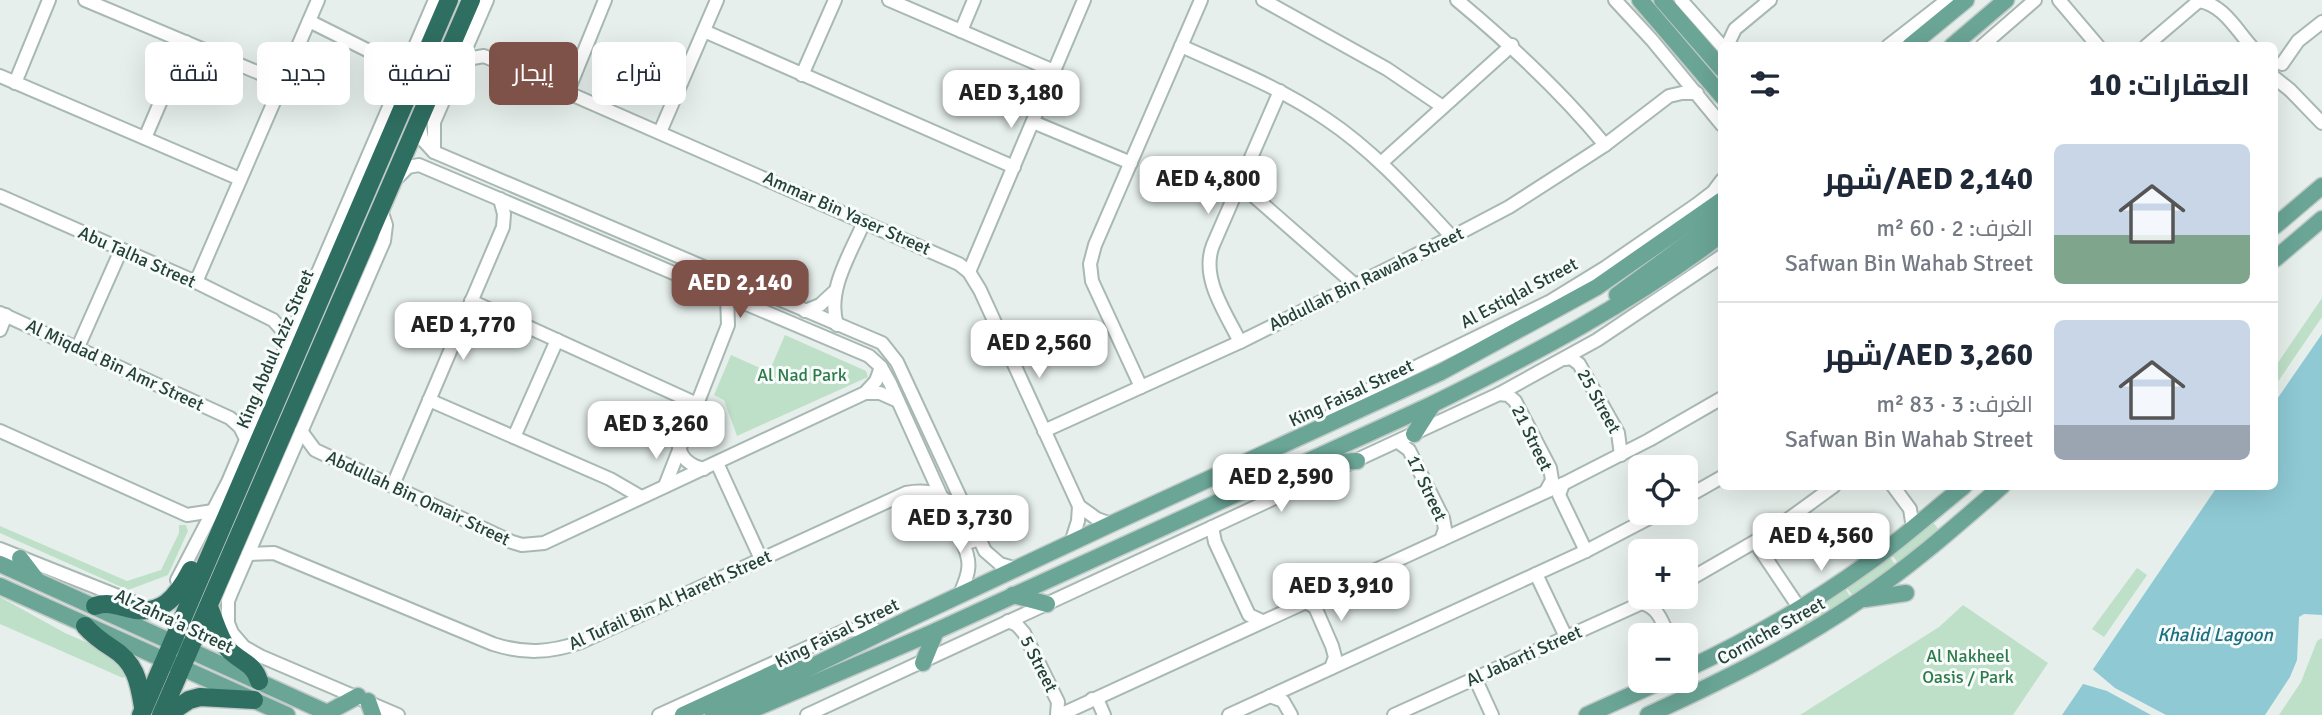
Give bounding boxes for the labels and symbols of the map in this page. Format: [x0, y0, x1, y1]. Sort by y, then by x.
pin: AED 3,180 [931, 71, 1091, 130]
pin: AED 4,800 [1128, 156, 1288, 216]
street label: Ammar Bin Yaser Street [760, 166, 934, 260]
street label: Abu Talha Street [75, 221, 199, 293]
street label: Abdullah Bin Rawaha Street [1265, 222, 1467, 336]
street label: Al Estiqlal Street [1457, 253, 1581, 333]
pin: AED 2,140 [660, 260, 820, 320]
street label: King Abdul Aziz Street [231, 266, 319, 432]
pin: AED 1,770 [383, 302, 543, 362]
street label: Al Miqdad Bin Amr Street [23, 314, 207, 416]
pin: AED 2,560 [959, 320, 1119, 380]
street label: King Faisal Street [1285, 355, 1417, 431]
park label: Al Nad Park [757, 364, 847, 386]
street label: 25 Street [1572, 365, 1626, 437]
pin: AED 3,260 [576, 402, 736, 461]
street label: 21 Street [1507, 402, 1557, 474]
street label: Abdullah Bin Omair Street [323, 446, 513, 550]
street label: 17 Street [1402, 451, 1452, 525]
pin: AED 2,590 [1201, 454, 1361, 514]
pin: AED 3,730 [880, 496, 1040, 555]
pin: AED 4,560 [1741, 514, 1901, 573]
street label: Al Tufail Bin Al Hareth Street [565, 545, 775, 655]
pin: AED 3,910 [1261, 564, 1421, 623]
street label: Al Zahra'a Street [111, 584, 237, 658]
street label: Corniche Street [1713, 592, 1829, 670]
street label: King Faisal Street [772, 594, 902, 672]
street label: Al Jabarti Street [1463, 621, 1585, 691]
water label: Khalid Lagoon [2157, 623, 2273, 647]
street label: 5 Street [1015, 632, 1063, 696]
park label: Al Nakheel Oasis / Park [1922, 645, 2014, 688]

